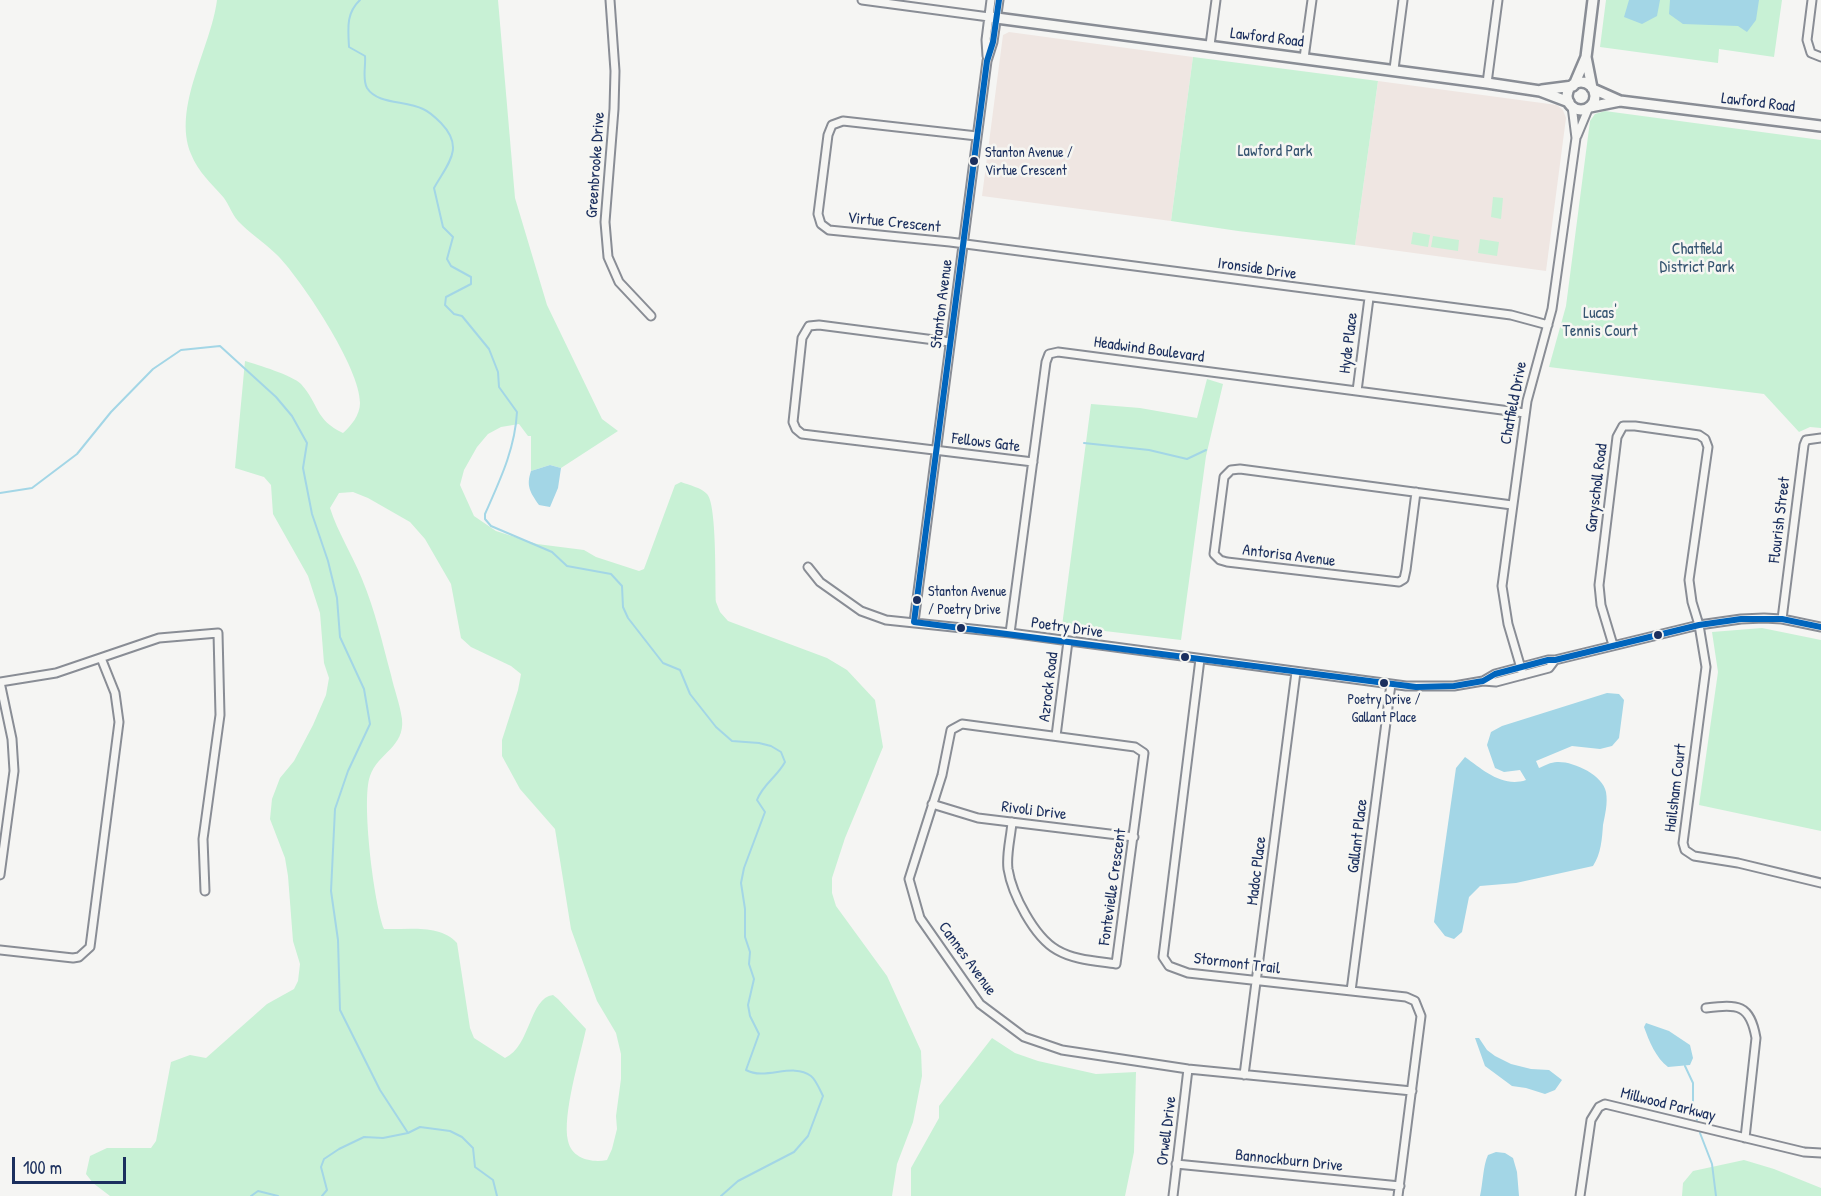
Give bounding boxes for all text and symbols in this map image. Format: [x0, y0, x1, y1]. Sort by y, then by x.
street label: Lawford Road [1229, 24, 1305, 52]
street label: Lawford Road [1720, 89, 1796, 117]
street label: Greenbrooke Drive [583, 111, 609, 219]
park label: Lawford Park [1238, 142, 1312, 162]
place label: Stanton Avenue / Virtue Crescent [985, 145, 1073, 178]
marker: Stanton Avenue / Virtue Crescent [968, 155, 980, 167]
street label: Virtue Crescent [847, 209, 941, 237]
park label: Chatfield District Park [1660, 240, 1734, 278]
street label: Ironside Drive [1216, 254, 1298, 284]
street label: Stanton Avenue [927, 258, 957, 350]
park label: Lucas' Tennis Court [1562, 304, 1638, 342]
street label: Hyde Place [1336, 311, 1362, 375]
street label: Headwind Boulevard [1093, 333, 1205, 367]
street label: Chatfield Drive [1497, 360, 1531, 446]
street label: Fellows Gate [951, 429, 1021, 457]
street label: Garyscholl Road [1582, 443, 1612, 533]
street label: Flourish Street [1765, 476, 1795, 564]
street label: Antorisa Avenue [1241, 541, 1337, 571]
place label: Stanton Avenue / Poetry Drive [928, 584, 1007, 616]
marker: Stanton Avenue / Poetry Drive [911, 594, 923, 606]
street label: Poetry Drive [1030, 613, 1104, 643]
unlabelled marker [955, 622, 967, 634]
unlabelled marker [1652, 629, 1664, 641]
street label: Azrock Road [1035, 651, 1063, 723]
unlabelled marker [1179, 651, 1191, 663]
marker: Poetry Drive / Gallant Place [1378, 677, 1390, 689]
place label: Poetry Drive / Gallant Place [1348, 692, 1420, 724]
street label: Hailsham Court [1661, 743, 1691, 833]
street label: Rivoli Drive [1000, 797, 1068, 825]
street label: Gallant Place [1344, 798, 1372, 874]
street label: Fontevielle Crescent [1095, 827, 1131, 947]
street label: Madoc Place [1243, 836, 1271, 906]
street label: Cannes Avenue [934, 918, 1000, 1000]
street label: Stormont Trail [1193, 949, 1281, 979]
street label: Millwood Parkway [1618, 1084, 1718, 1126]
street label: Orwell Drive [1153, 1095, 1181, 1167]
scale bar [15, 1145, 129, 1183]
street label: Bannockburn Drive [1234, 1146, 1344, 1176]
text: 100 m [23, 1155, 62, 1180]

